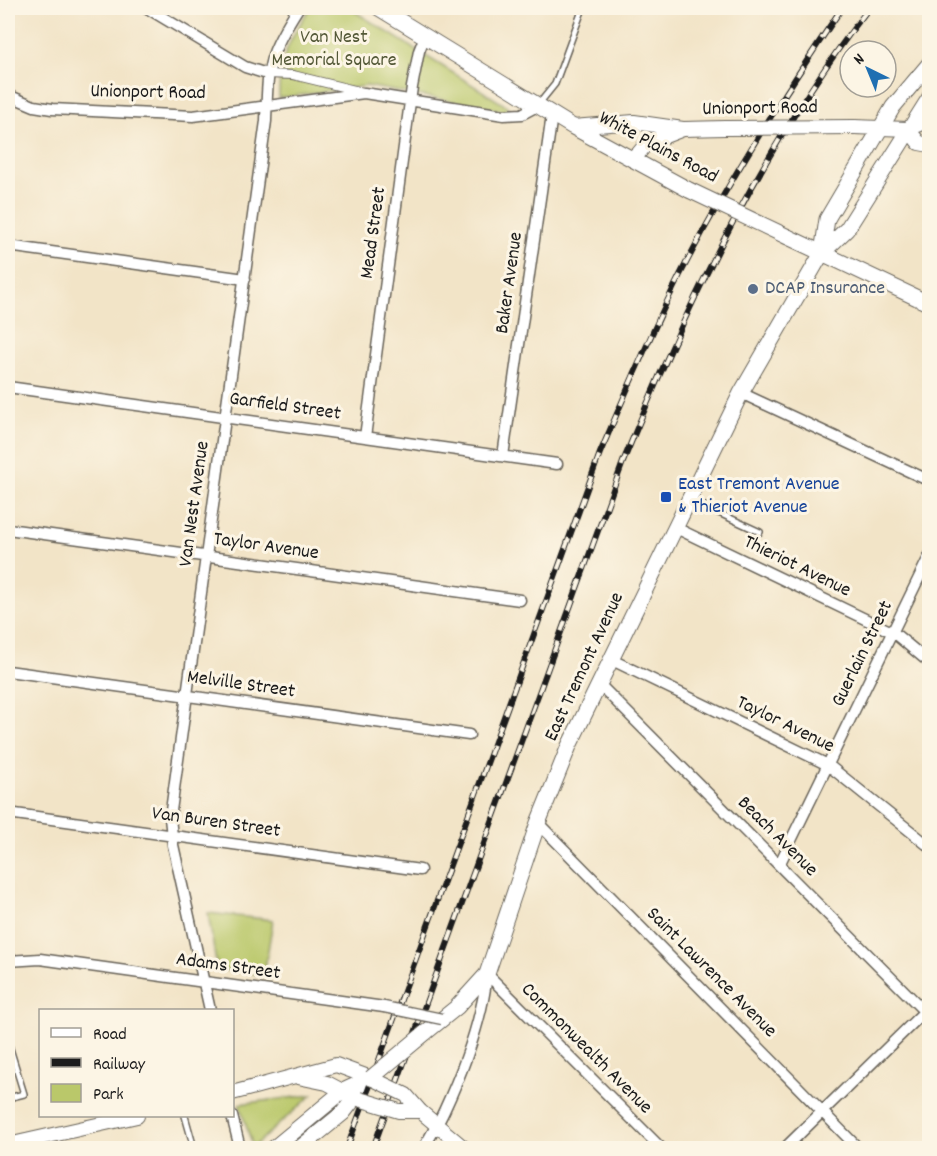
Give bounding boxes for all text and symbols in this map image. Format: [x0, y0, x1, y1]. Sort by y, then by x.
park label: Van Nest Memorial Square [272, 24, 397, 75]
north arrow [838, 39, 898, 99]
text: N [849, 49, 870, 71]
street label: Unionport Road [90, 78, 206, 108]
street label: Unionport Road [702, 94, 818, 124]
street label: White Plains Road [593, 105, 723, 191]
street label: Mead Street [354, 185, 394, 281]
street label: Baker Avenue [489, 230, 531, 336]
place label: DCAP Insurance [765, 275, 885, 303]
marker: DCAP Insurance [746, 282, 760, 296]
street label: Garfield Street [227, 385, 343, 429]
street label: Van Nest Avenue [172, 439, 218, 569]
place label: East Tremont Avenue & Thieriot Avenue [678, 471, 840, 522]
marker: East Tremont Avenue & Thieriot Avenue [659, 490, 673, 504]
street label: Taylor Avenue [212, 526, 321, 568]
street label: Thieriot Avenue [739, 529, 856, 605]
street label: East Tremont Avenue [538, 588, 632, 746]
street label: Guerlain Street [825, 596, 901, 712]
street label: Melville Street [185, 664, 297, 706]
street label: Taylor Avenue [731, 689, 839, 761]
street label: Beach Avenue [730, 790, 824, 884]
street label: Van Buren Street [150, 800, 282, 846]
street label: Saint Lawrence Avenue [639, 901, 783, 1045]
street label: Adams Street [174, 946, 282, 988]
street label: Commonwealth Avenue [514, 977, 658, 1121]
legend [39, 1009, 234, 1117]
text: Road [93, 1023, 127, 1048]
text: Railway [93, 1053, 146, 1078]
text: Park [93, 1083, 124, 1108]

